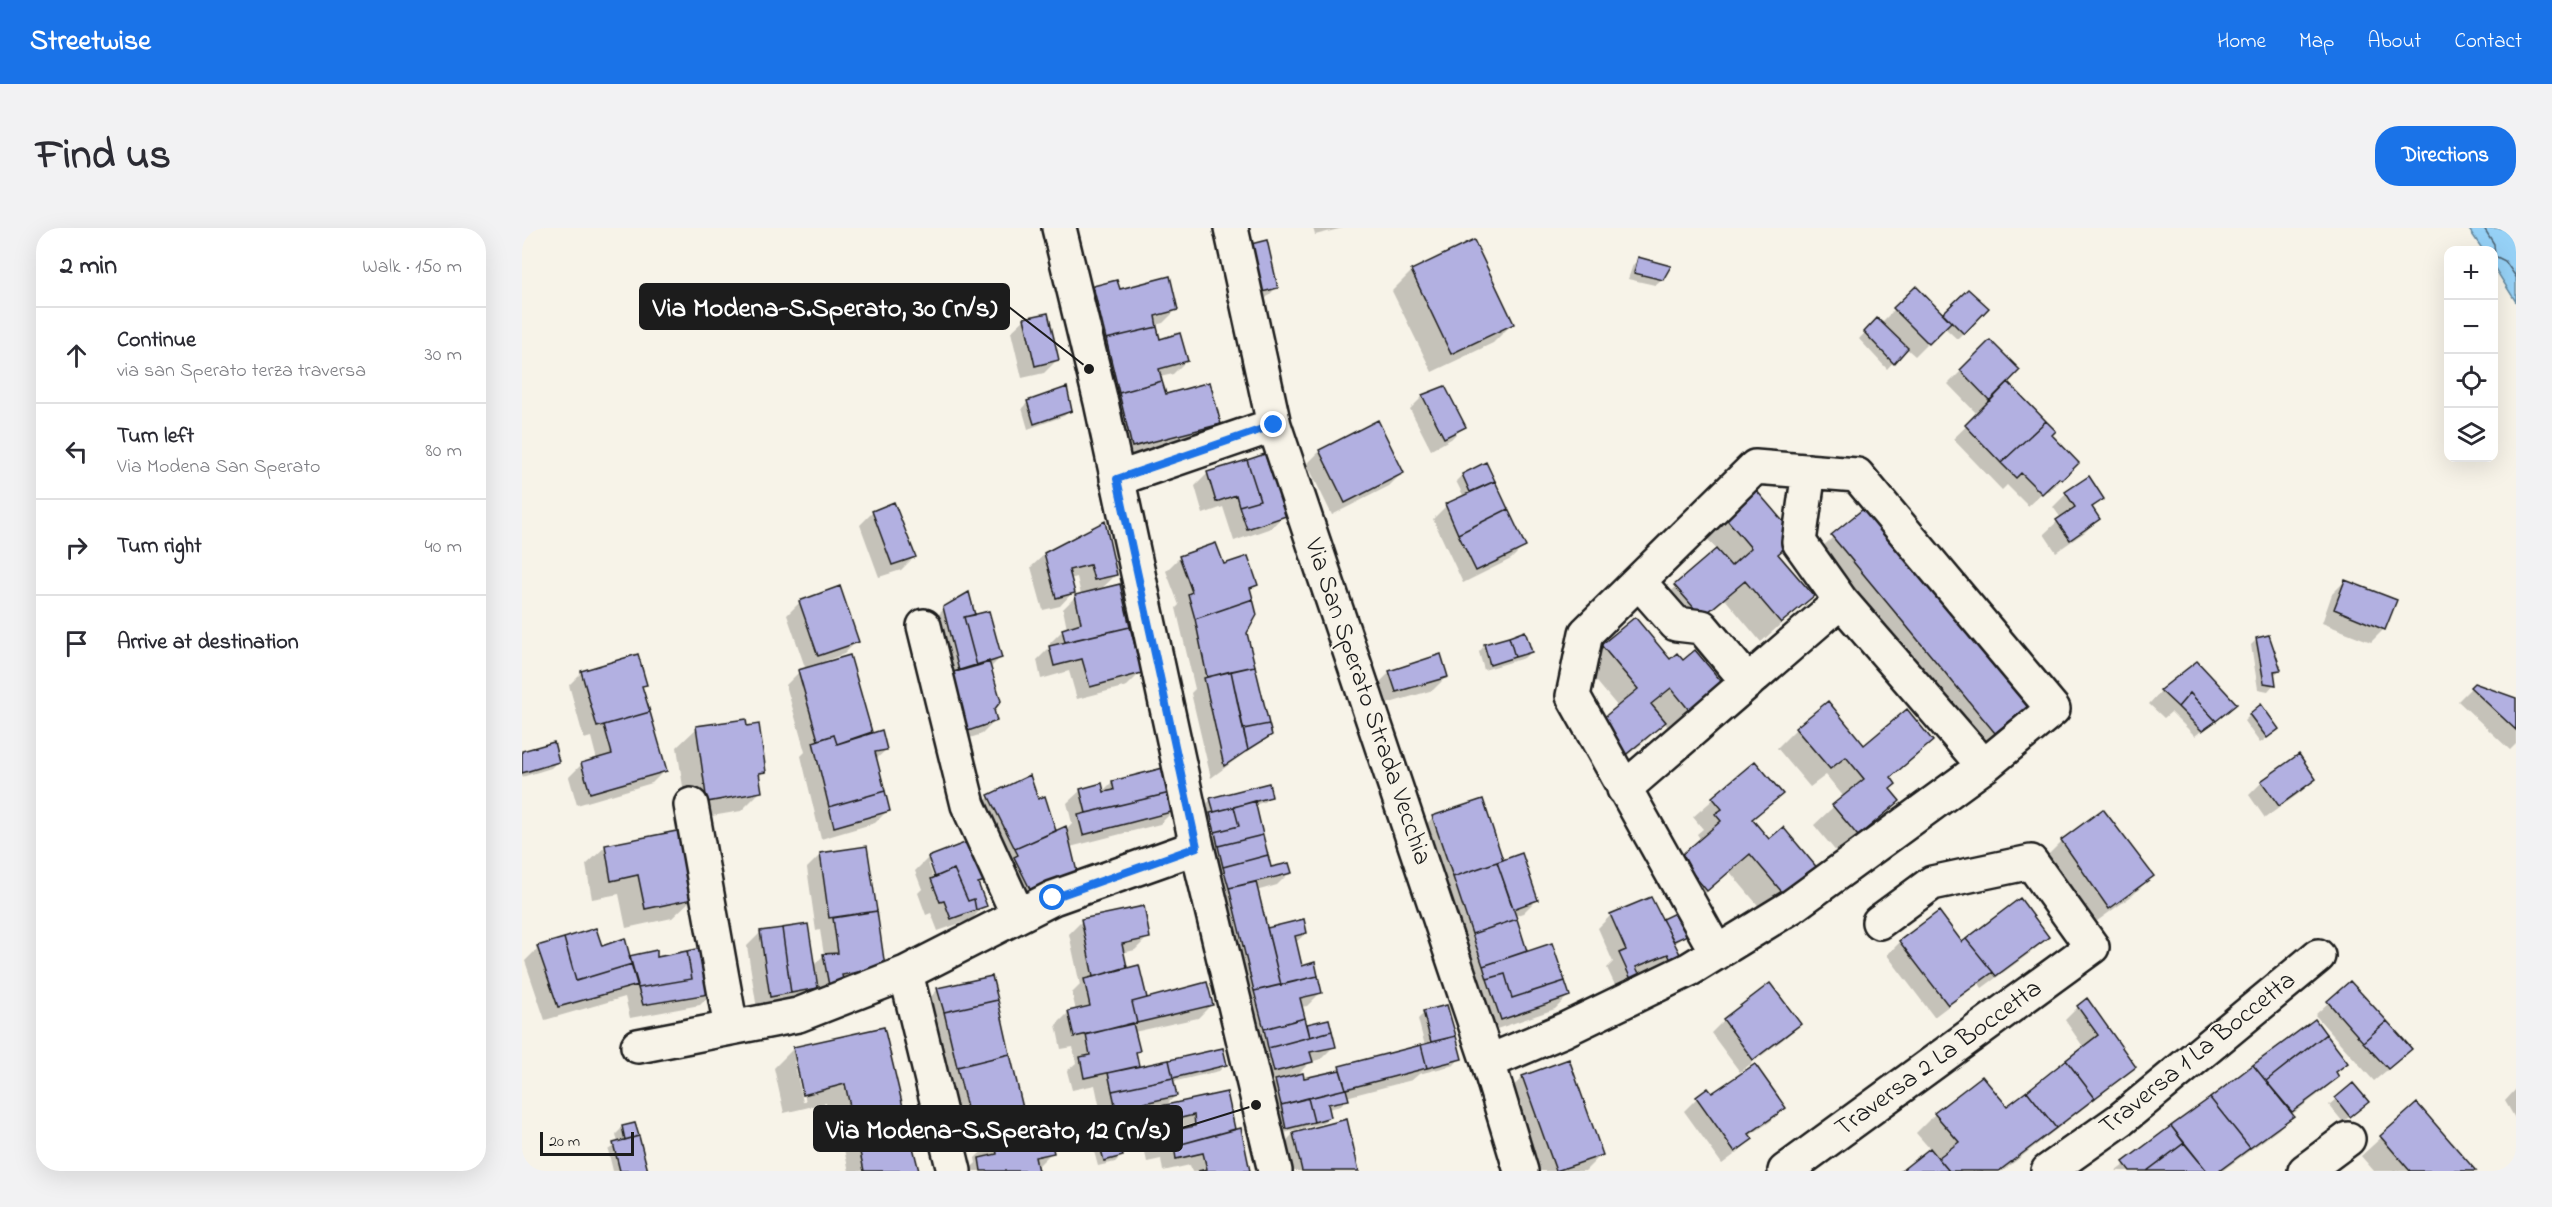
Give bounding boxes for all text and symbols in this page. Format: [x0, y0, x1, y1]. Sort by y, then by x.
text: Streetwise [30, 22, 151, 63]
text: Home [2217, 27, 2266, 57]
text: Map [2299, 27, 2334, 57]
text: About [2367, 27, 2421, 57]
text: Contact [2454, 27, 2522, 57]
text: Find us [36, 126, 171, 187]
button: Directions [2375, 126, 2516, 186]
map controls [2444, 246, 2498, 462]
button: + [2444, 246, 2498, 300]
text: 2 min [60, 248, 117, 286]
text: Walk · 150 m [362, 253, 462, 282]
callout: Via Modena-S.Sperato, 30 (n/s) [640, 284, 1009, 329]
text: Via Modena-S.Sperato, 30 (n/s) [652, 290, 997, 329]
button: − [2444, 300, 2498, 354]
text: Continue [117, 325, 196, 357]
icon: ahead [60, 339, 93, 372]
text: 30 m [425, 341, 462, 370]
button: locate [2444, 354, 2498, 408]
text: via san Sperato terza traversa [117, 357, 366, 386]
button: layers [2444, 408, 2498, 462]
route end [1260, 411, 1286, 437]
text: Turn left [117, 421, 194, 453]
icon: left [60, 435, 93, 468]
text: 80 m [425, 437, 462, 466]
text: Via Modena San Sperato [117, 453, 321, 482]
icon: right [60, 531, 93, 564]
text: Turn right [117, 531, 202, 563]
text: 40 m [425, 533, 462, 562]
street label: Via San Sperato Strada Vecchia [1293, 533, 1441, 870]
icon: arrive [60, 627, 93, 660]
text: Arrive at destination [117, 627, 299, 659]
route start [1039, 884, 1065, 910]
street label: Traversa 1 La Boccetta [2091, 963, 2305, 1145]
street label: Traversa 2 La Boccetta [1827, 971, 2051, 1147]
callout: Via Modena-S.Sperato, 12 (n/s) [814, 1106, 1182, 1151]
text: Via Modena-S.Sperato, 12 (n/s) [825, 1112, 1170, 1151]
scale bar [540, 1129, 634, 1156]
text: 20 m [549, 1130, 580, 1154]

